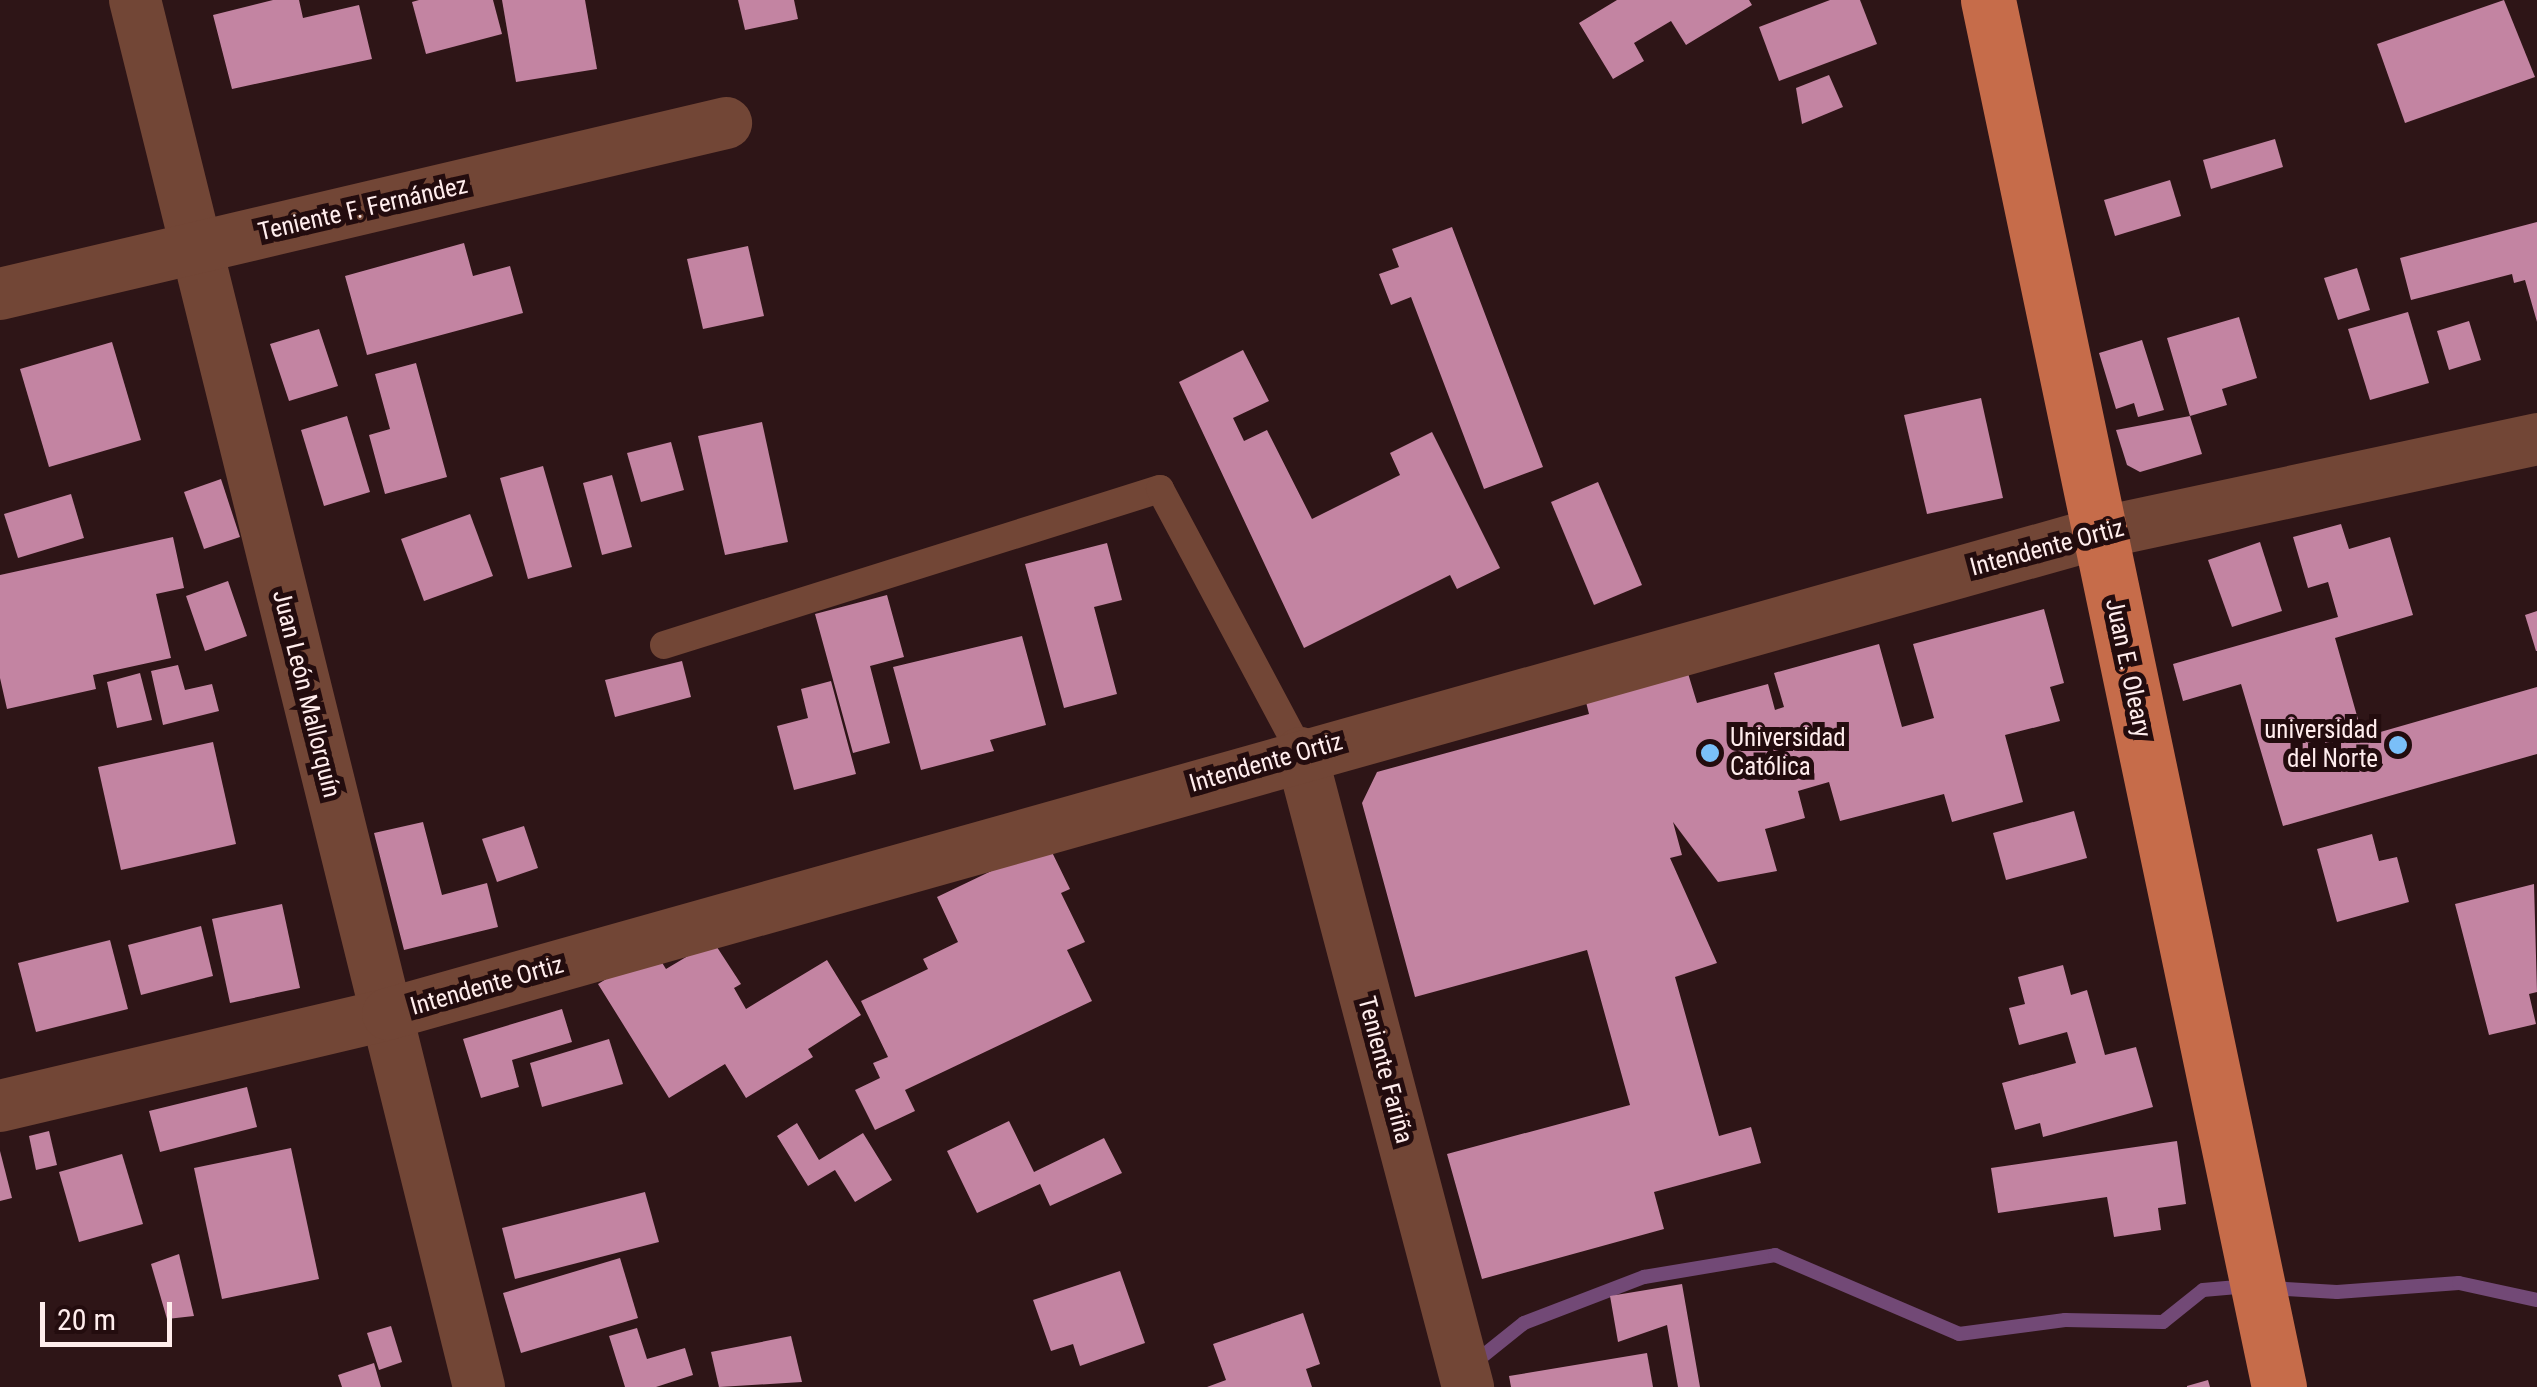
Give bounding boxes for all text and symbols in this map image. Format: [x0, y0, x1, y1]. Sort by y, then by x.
street label: Teniente F. Fernández [255, 170, 471, 248]
street label: Intendente Ortiz [1967, 513, 2127, 583]
street label: Juan León Mallorquín [266, 587, 346, 801]
street label: Juan E. Oleary [2099, 596, 2157, 740]
place label: universidad del Norte [2264, 716, 2378, 775]
place label: Universidad Católica [1730, 724, 1846, 783]
street label: Intendente Ortiz [1186, 727, 1346, 799]
marker: universidad del Norte [2387, 734, 2409, 756]
marker: Universidad Católica [1699, 742, 1721, 764]
street label: Intendente Ortiz [407, 950, 567, 1022]
street label: Teniente Fariña [1351, 993, 1419, 1147]
scale bar [45, 1282, 178, 1344]
text: 20 m [57, 1302, 116, 1337]

